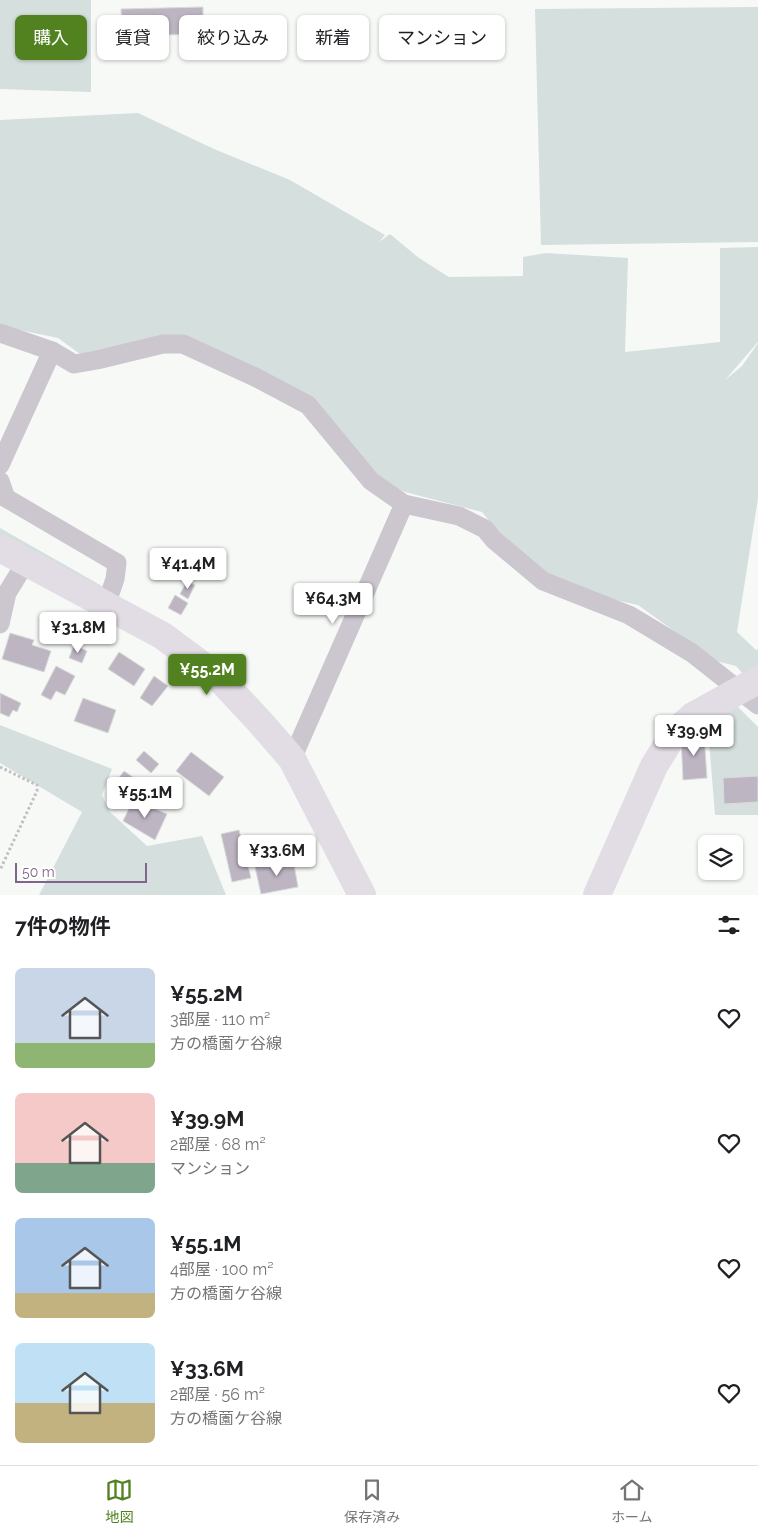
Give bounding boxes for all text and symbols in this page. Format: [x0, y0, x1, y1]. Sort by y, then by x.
chip: 購入 [15, 15, 87, 60]
chip: 賃貸 [97, 15, 169, 60]
chip: 絞り込み [179, 15, 287, 60]
chip: 新着 [297, 15, 369, 60]
chip: マンション [379, 15, 505, 60]
pin: ¥41.4M [147, 548, 229, 590]
text: ¥41.4M [160, 554, 216, 573]
pin: ¥64.3M [292, 582, 374, 625]
text: ¥64.3M [305, 589, 361, 608]
pin: ¥31.8M [37, 612, 119, 654]
text: ¥31.8M [50, 618, 106, 637]
pin: ¥55.2M [166, 654, 248, 696]
text: ¥55.2M [179, 660, 235, 679]
pin: ¥39.9M [653, 714, 735, 757]
text: ¥39.9M [666, 721, 722, 740]
pin: ¥55.1M [104, 776, 186, 819]
text: ¥55.1M [118, 783, 172, 802]
pin: ¥33.6M [236, 834, 318, 877]
map controls [698, 835, 743, 880]
button: layers [698, 835, 743, 880]
text: ¥33.6M [249, 841, 305, 860]
scale bar [15, 860, 148, 883]
text: 50 m [22, 864, 55, 880]
icon: filters [715, 911, 743, 939]
text: 7件の物件 [15, 914, 111, 939]
text: ¥55.2M [170, 981, 243, 1006]
icon: home [55, 988, 115, 1048]
icon: heart [715, 1004, 743, 1032]
text: 3部屋 · 110 m² [170, 1010, 270, 1029]
text: 方の橋薗ケ谷線 [170, 1034, 282, 1053]
text: ¥39.9M [170, 1106, 244, 1131]
icon: home [55, 1113, 115, 1173]
icon: heart [715, 1129, 743, 1157]
text: 2部屋 · 68 m² [170, 1135, 266, 1154]
text: マンション [170, 1159, 250, 1178]
text: ¥55.1M [170, 1231, 241, 1256]
icon: home [55, 1238, 115, 1298]
icon: heart [715, 1254, 743, 1282]
text: 4部屋 · 100 m² [170, 1260, 273, 1279]
text: 方の橋薗ケ谷線 [170, 1284, 282, 1303]
text: ¥33.6M [170, 1356, 244, 1381]
icon: home [55, 1363, 115, 1423]
icon: heart [715, 1379, 743, 1407]
text: 2部屋 · 56 m² [170, 1385, 265, 1404]
text: 方の橋薗ケ谷線 [170, 1409, 282, 1428]
tab: 地図 [105, 1476, 133, 1526]
tab: 保存済み [344, 1476, 400, 1526]
tab: ホーム [611, 1476, 653, 1526]

